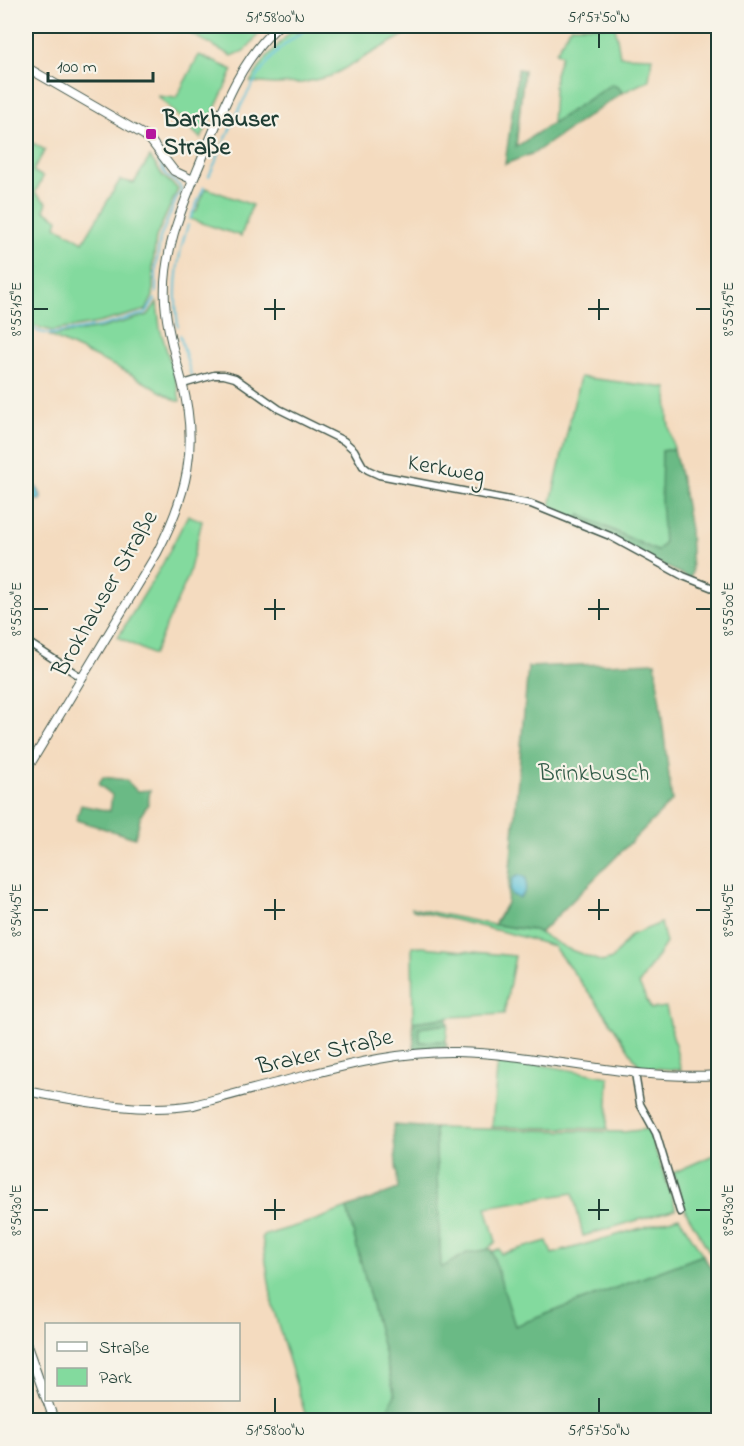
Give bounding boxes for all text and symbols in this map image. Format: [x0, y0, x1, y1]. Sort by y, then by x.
text: 51°58'00"N [245, 7, 305, 29]
text: 51°57'50"N [568, 7, 630, 29]
scale bar [48, 45, 153, 83]
text: 100 m [57, 55, 97, 81]
place label: Barkhauser Straße [162, 103, 279, 166]
marker: Barkhauser Straße [144, 127, 158, 141]
text: 8°55'15"E [6, 282, 28, 336]
text: 8°55'15"E [718, 282, 740, 336]
street label: Kerkweg [405, 446, 487, 494]
street label: Brokhauser Straße [43, 504, 168, 685]
text: 8°55'00"E [6, 582, 28, 636]
text: 8°55'00"E [718, 582, 740, 636]
park label: Brinkbusch [538, 757, 649, 792]
text: 8°54'45"E [6, 883, 28, 937]
text: 8°54'45"E [718, 883, 740, 937]
street label: Braker Straße [253, 1020, 397, 1086]
text: 8°54'30"E [6, 1184, 28, 1236]
text: 8°54'30"E [718, 1184, 740, 1236]
legend [45, 1323, 240, 1401]
text: Straße [99, 1336, 150, 1362]
text: Park [99, 1366, 132, 1392]
text: 51°58'00"N [245, 1420, 305, 1442]
text: 51°57'50"N [568, 1420, 630, 1442]

